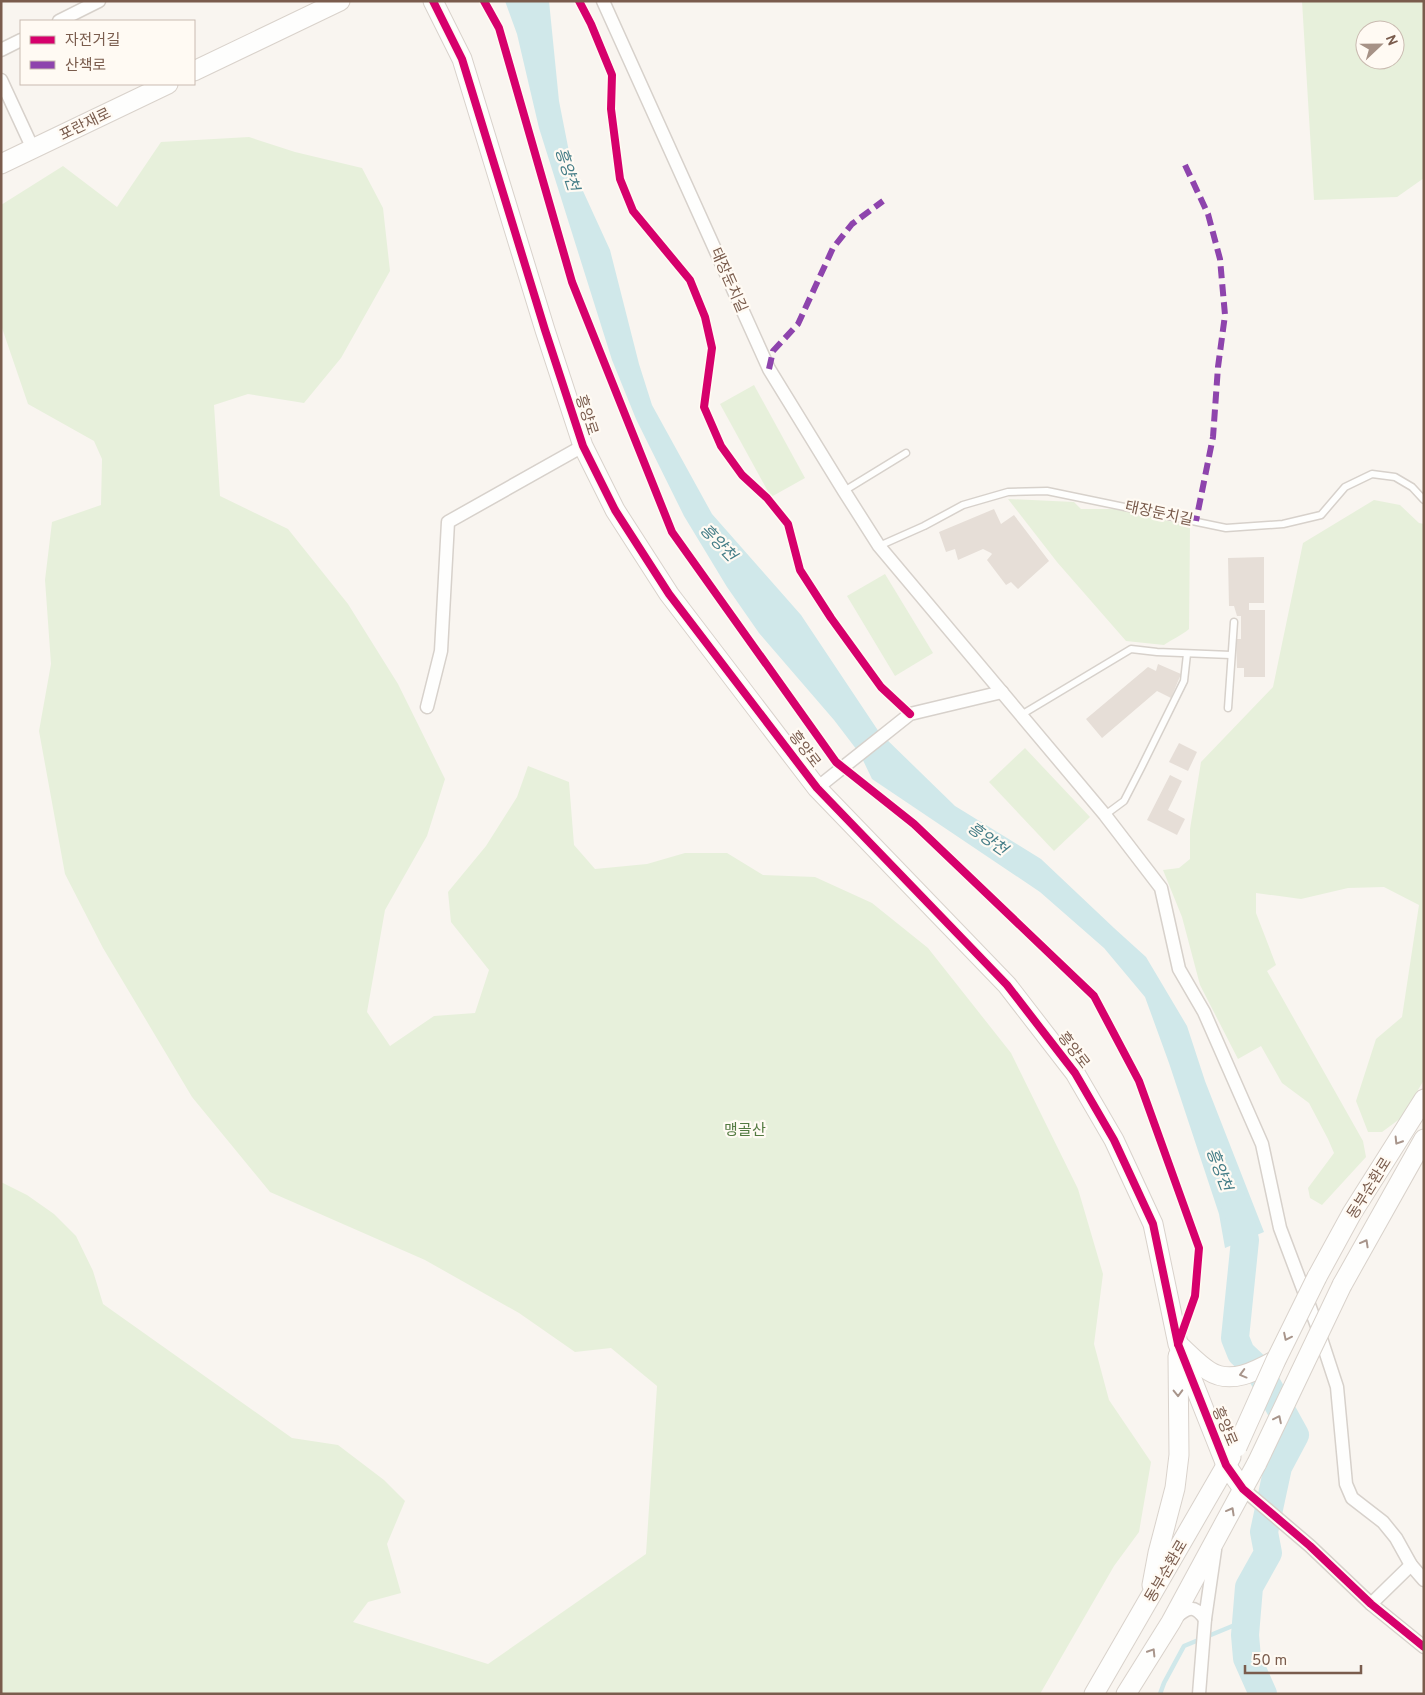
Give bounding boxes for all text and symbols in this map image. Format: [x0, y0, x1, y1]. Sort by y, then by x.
legend [20, 20, 195, 85]
north arrow [1355, 20, 1405, 70]
text: 자전거길 [65, 32, 120, 51]
text: N [1381, 33, 1400, 49]
text: 산책로 [65, 57, 106, 76]
street label: 포란재로 [57, 105, 115, 146]
water label: 흥양천 [550, 146, 583, 196]
street label: 태장둔치길 [705, 245, 750, 316]
street label: 흥양로 [570, 393, 601, 438]
street label: 태장둔치길 [1123, 498, 1194, 531]
water label: 흥양천 [695, 521, 742, 568]
street label: 흥양로 [784, 728, 824, 772]
water label: 흥양천 [963, 819, 1012, 862]
street label: 흥양로 [1053, 1029, 1093, 1073]
park label: 맹골산 [724, 1122, 766, 1141]
one-way arrow [1395, 1135, 1404, 1144]
water label: 흥양천 [1201, 1146, 1236, 1196]
street label: 동부순환로 [1343, 1154, 1397, 1223]
one-way arrow [1359, 1239, 1369, 1248]
one-way arrow [1283, 1332, 1294, 1341]
one-way arrow [1240, 1369, 1248, 1379]
one-way arrow [1173, 1390, 1183, 1397]
street label: 흥양로 [1207, 1404, 1240, 1449]
one-way arrow [1271, 1415, 1282, 1424]
one-way arrow [1225, 1507, 1235, 1516]
street label: 동부순환로 [1141, 1537, 1193, 1606]
scale bar [1245, 1642, 1361, 1674]
one-way arrow [1145, 1649, 1155, 1658]
text: 50 m [1252, 1652, 1287, 1671]

